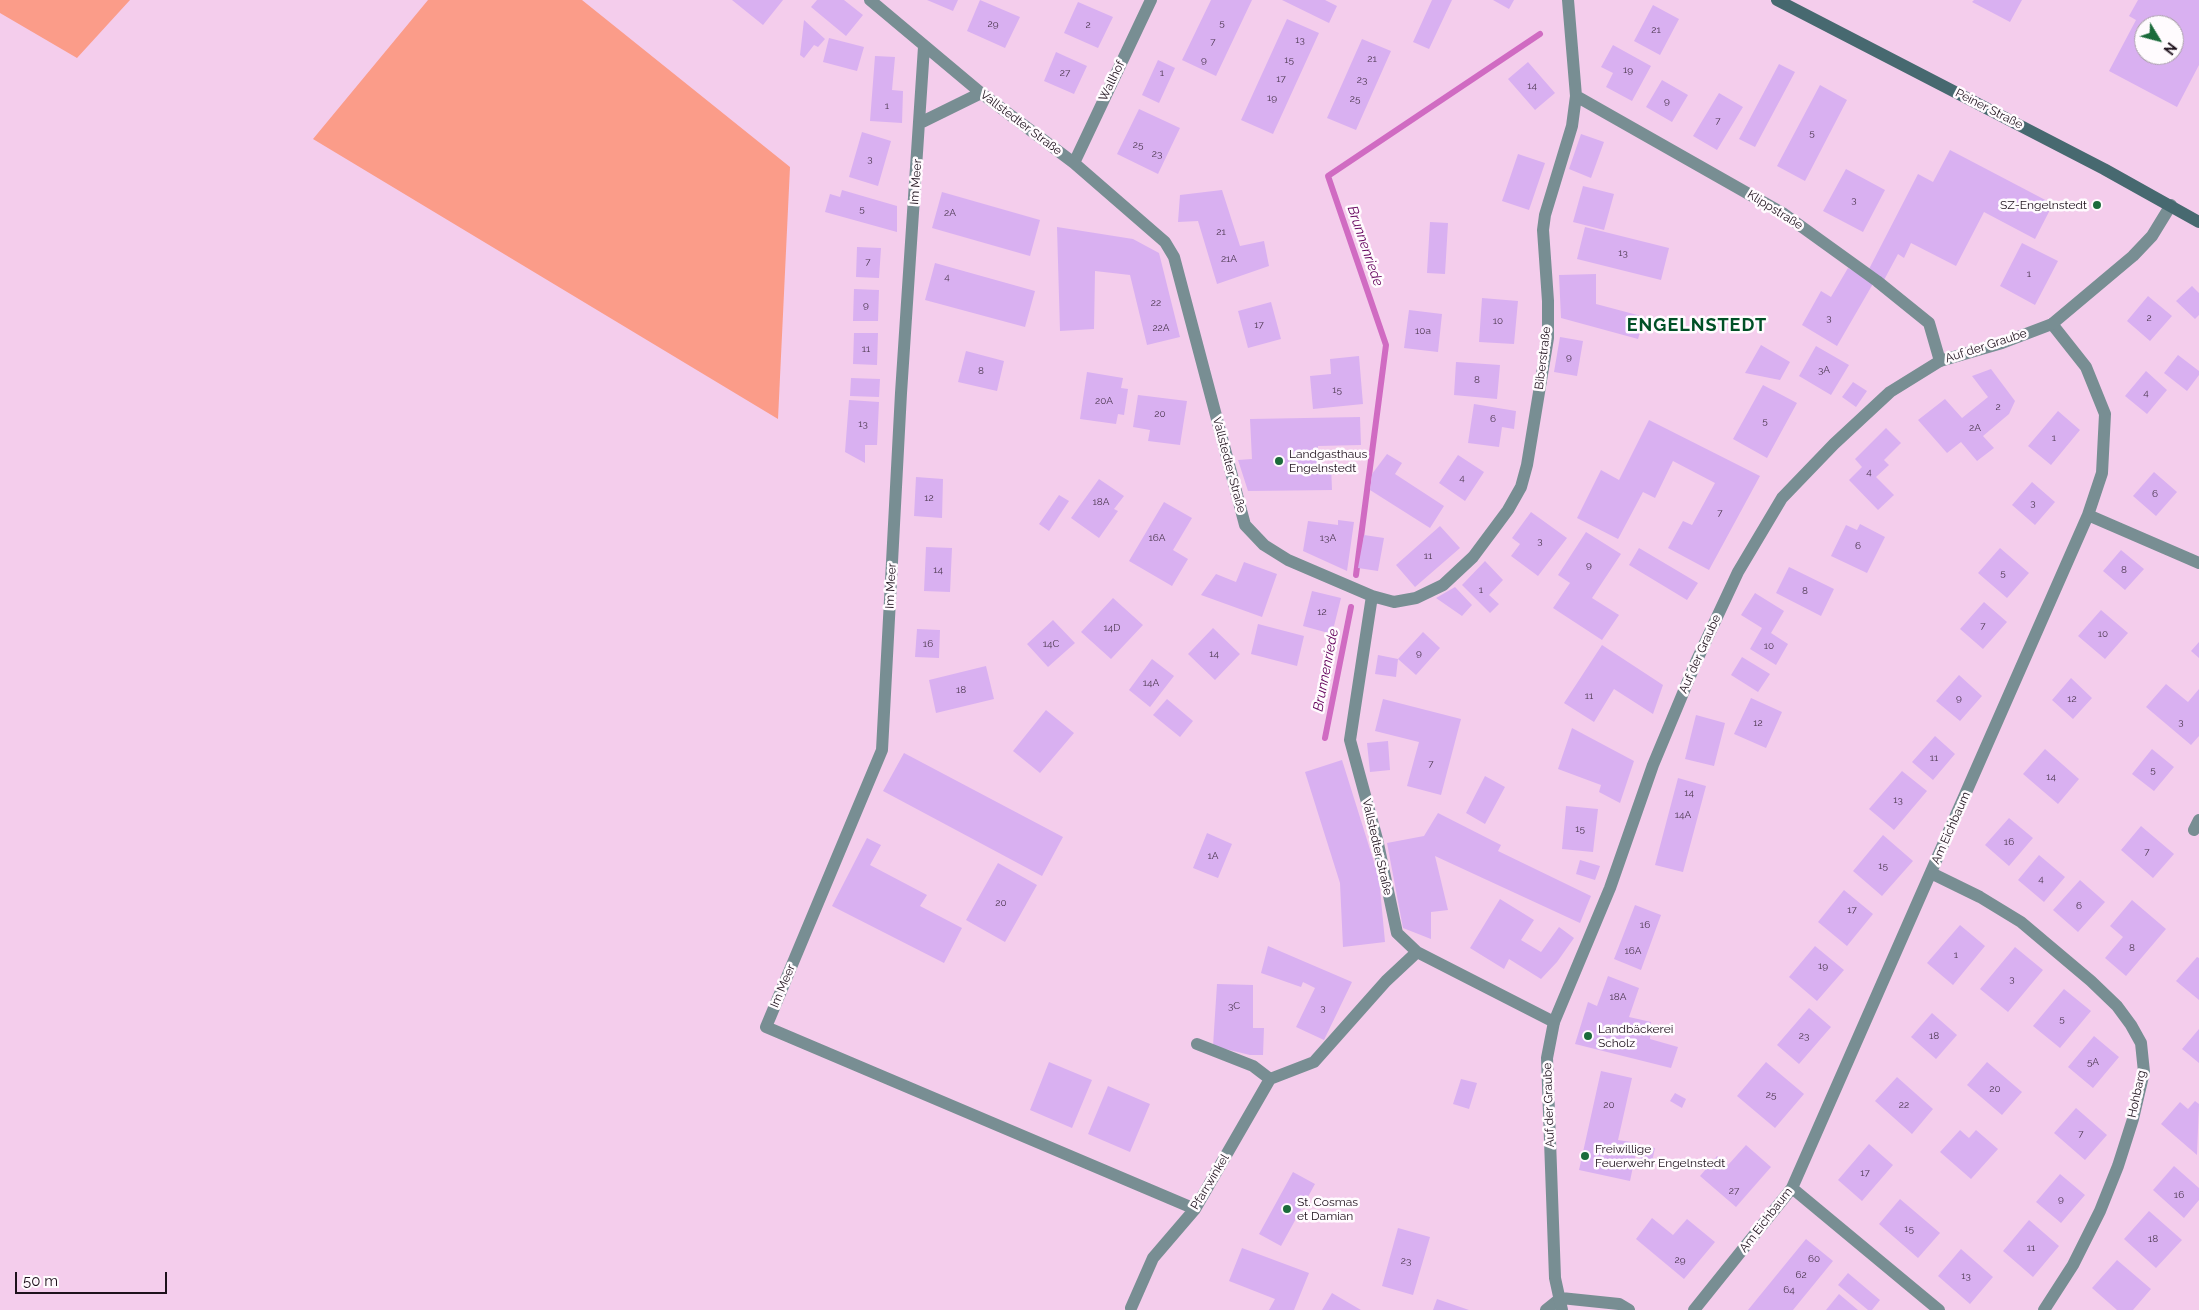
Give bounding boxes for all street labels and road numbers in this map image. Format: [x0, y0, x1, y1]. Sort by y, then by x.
street label: Wallhof [1096, 59, 1128, 103]
street label: Peiner Straße [1953, 86, 2025, 132]
street label: Vallstedter Straße [977, 88, 1065, 158]
street label: Im Meer [907, 159, 925, 205]
street label: Klippstraße [1745, 187, 1805, 233]
street label: Biberstraße [1532, 326, 1554, 390]
street label: Auf der Graube [1943, 326, 2029, 366]
street label: Vallstedter Straße [1209, 416, 1249, 514]
street label: Im Meer [883, 563, 899, 609]
street label: Auf der Graube [1676, 612, 1724, 696]
street label: Am Eichbaum [1929, 790, 1973, 866]
street label: Vallstedter Straße [1359, 797, 1395, 897]
street label: Im Meer [767, 962, 799, 1010]
street label: Auf der Graube [1540, 1062, 1558, 1148]
street label: Hohbarg [2125, 1069, 2149, 1119]
street label: Pfarrwinkel [1188, 1152, 1232, 1212]
street label: Am Eichbaum [1736, 1185, 1796, 1255]

